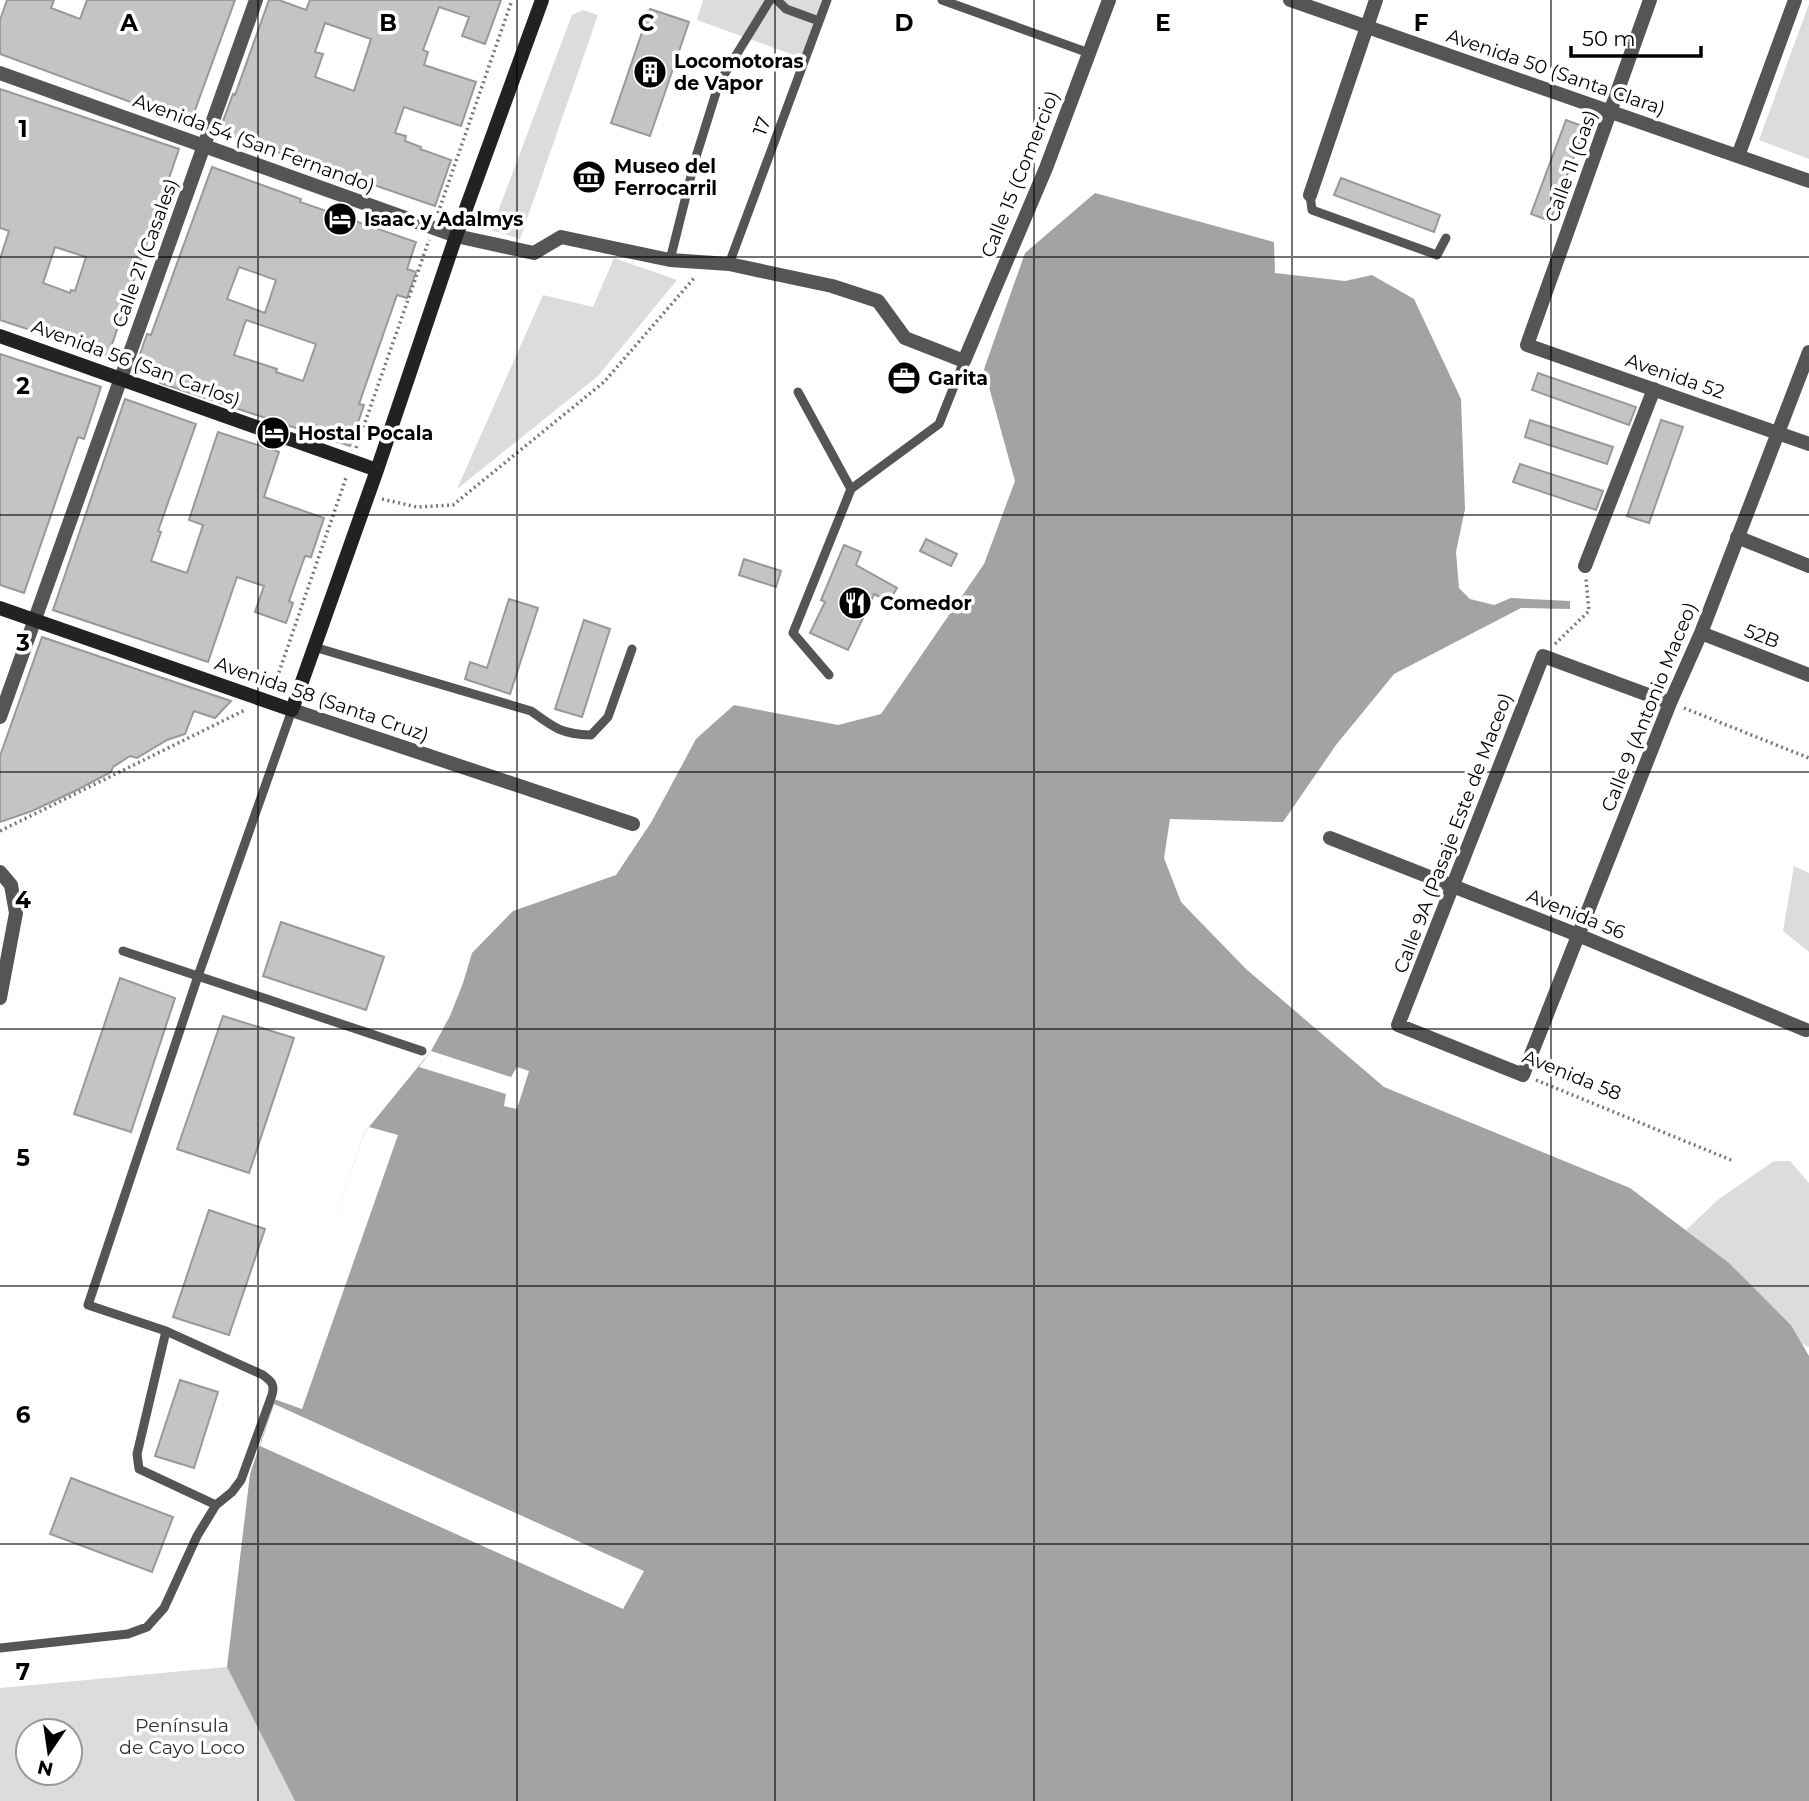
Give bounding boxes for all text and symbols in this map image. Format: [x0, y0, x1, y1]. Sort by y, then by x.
text: A [119, 9, 138, 37]
text: B [379, 9, 397, 37]
text: C [638, 9, 655, 37]
text: D [895, 9, 914, 37]
text: E [1155, 9, 1171, 37]
text: F [1414, 9, 1429, 37]
scale bar [1571, 14, 1700, 58]
street label: Avenida 50 (Santa Clara) [1444, 24, 1668, 120]
text: 50 m [1582, 26, 1636, 51]
place label: Locomotoras de Vapor [674, 50, 804, 95]
building icon: Locomotoras de Vapor [631, 53, 669, 91]
street label: Calle 15 (Comercio) [976, 87, 1064, 261]
street label: Avenida 54 (San Fernando) [130, 89, 378, 197]
street label: Calle 11 (Gas) [1540, 107, 1602, 225]
street label: 17 [748, 114, 776, 138]
text: 1 [18, 115, 28, 143]
place label: Museo del Ferrocarril [614, 155, 717, 200]
museum icon: Museo del Ferrocarril [570, 158, 608, 196]
street label: Calle 21 (Casales) [107, 175, 183, 331]
hotel icon: Isaac y Adalmys [321, 200, 359, 238]
place label: Isaac y Adalmys [364, 208, 523, 231]
street label: Avenida 56 (San Carlos) [28, 314, 244, 412]
street label: Avenida 52 [1623, 348, 1728, 404]
office icon: Garita [885, 359, 923, 397]
place label: Garita [928, 367, 988, 390]
text: 2 [16, 372, 30, 400]
hotel icon: Hostal Pocala [254, 414, 292, 452]
place label: Hostal Pocala [298, 422, 433, 445]
restaurant icon: Comedor [836, 584, 874, 622]
place label: Comedor [880, 592, 972, 615]
street label: Calle 9 (Antonio Maceo) [1596, 599, 1702, 815]
street label: 52B [1741, 619, 1783, 653]
text: 3 [15, 629, 30, 657]
street label: Avenida 58 (Santa Cruz) [212, 652, 432, 746]
street label: Calle 9A (Pasaje Este de Maceo) [1389, 689, 1517, 977]
street label: Avenida 56 [1523, 884, 1629, 944]
text: 4 [15, 886, 31, 914]
street label: Avenida 58 [1519, 1045, 1625, 1105]
text: 5 [16, 1144, 30, 1172]
text: 6 [16, 1401, 31, 1429]
text: 7 [16, 1658, 30, 1686]
park label: Península de Cayo Loco [119, 1714, 245, 1759]
north arrow [14, 1717, 84, 1787]
text: N [35, 1755, 55, 1781]

